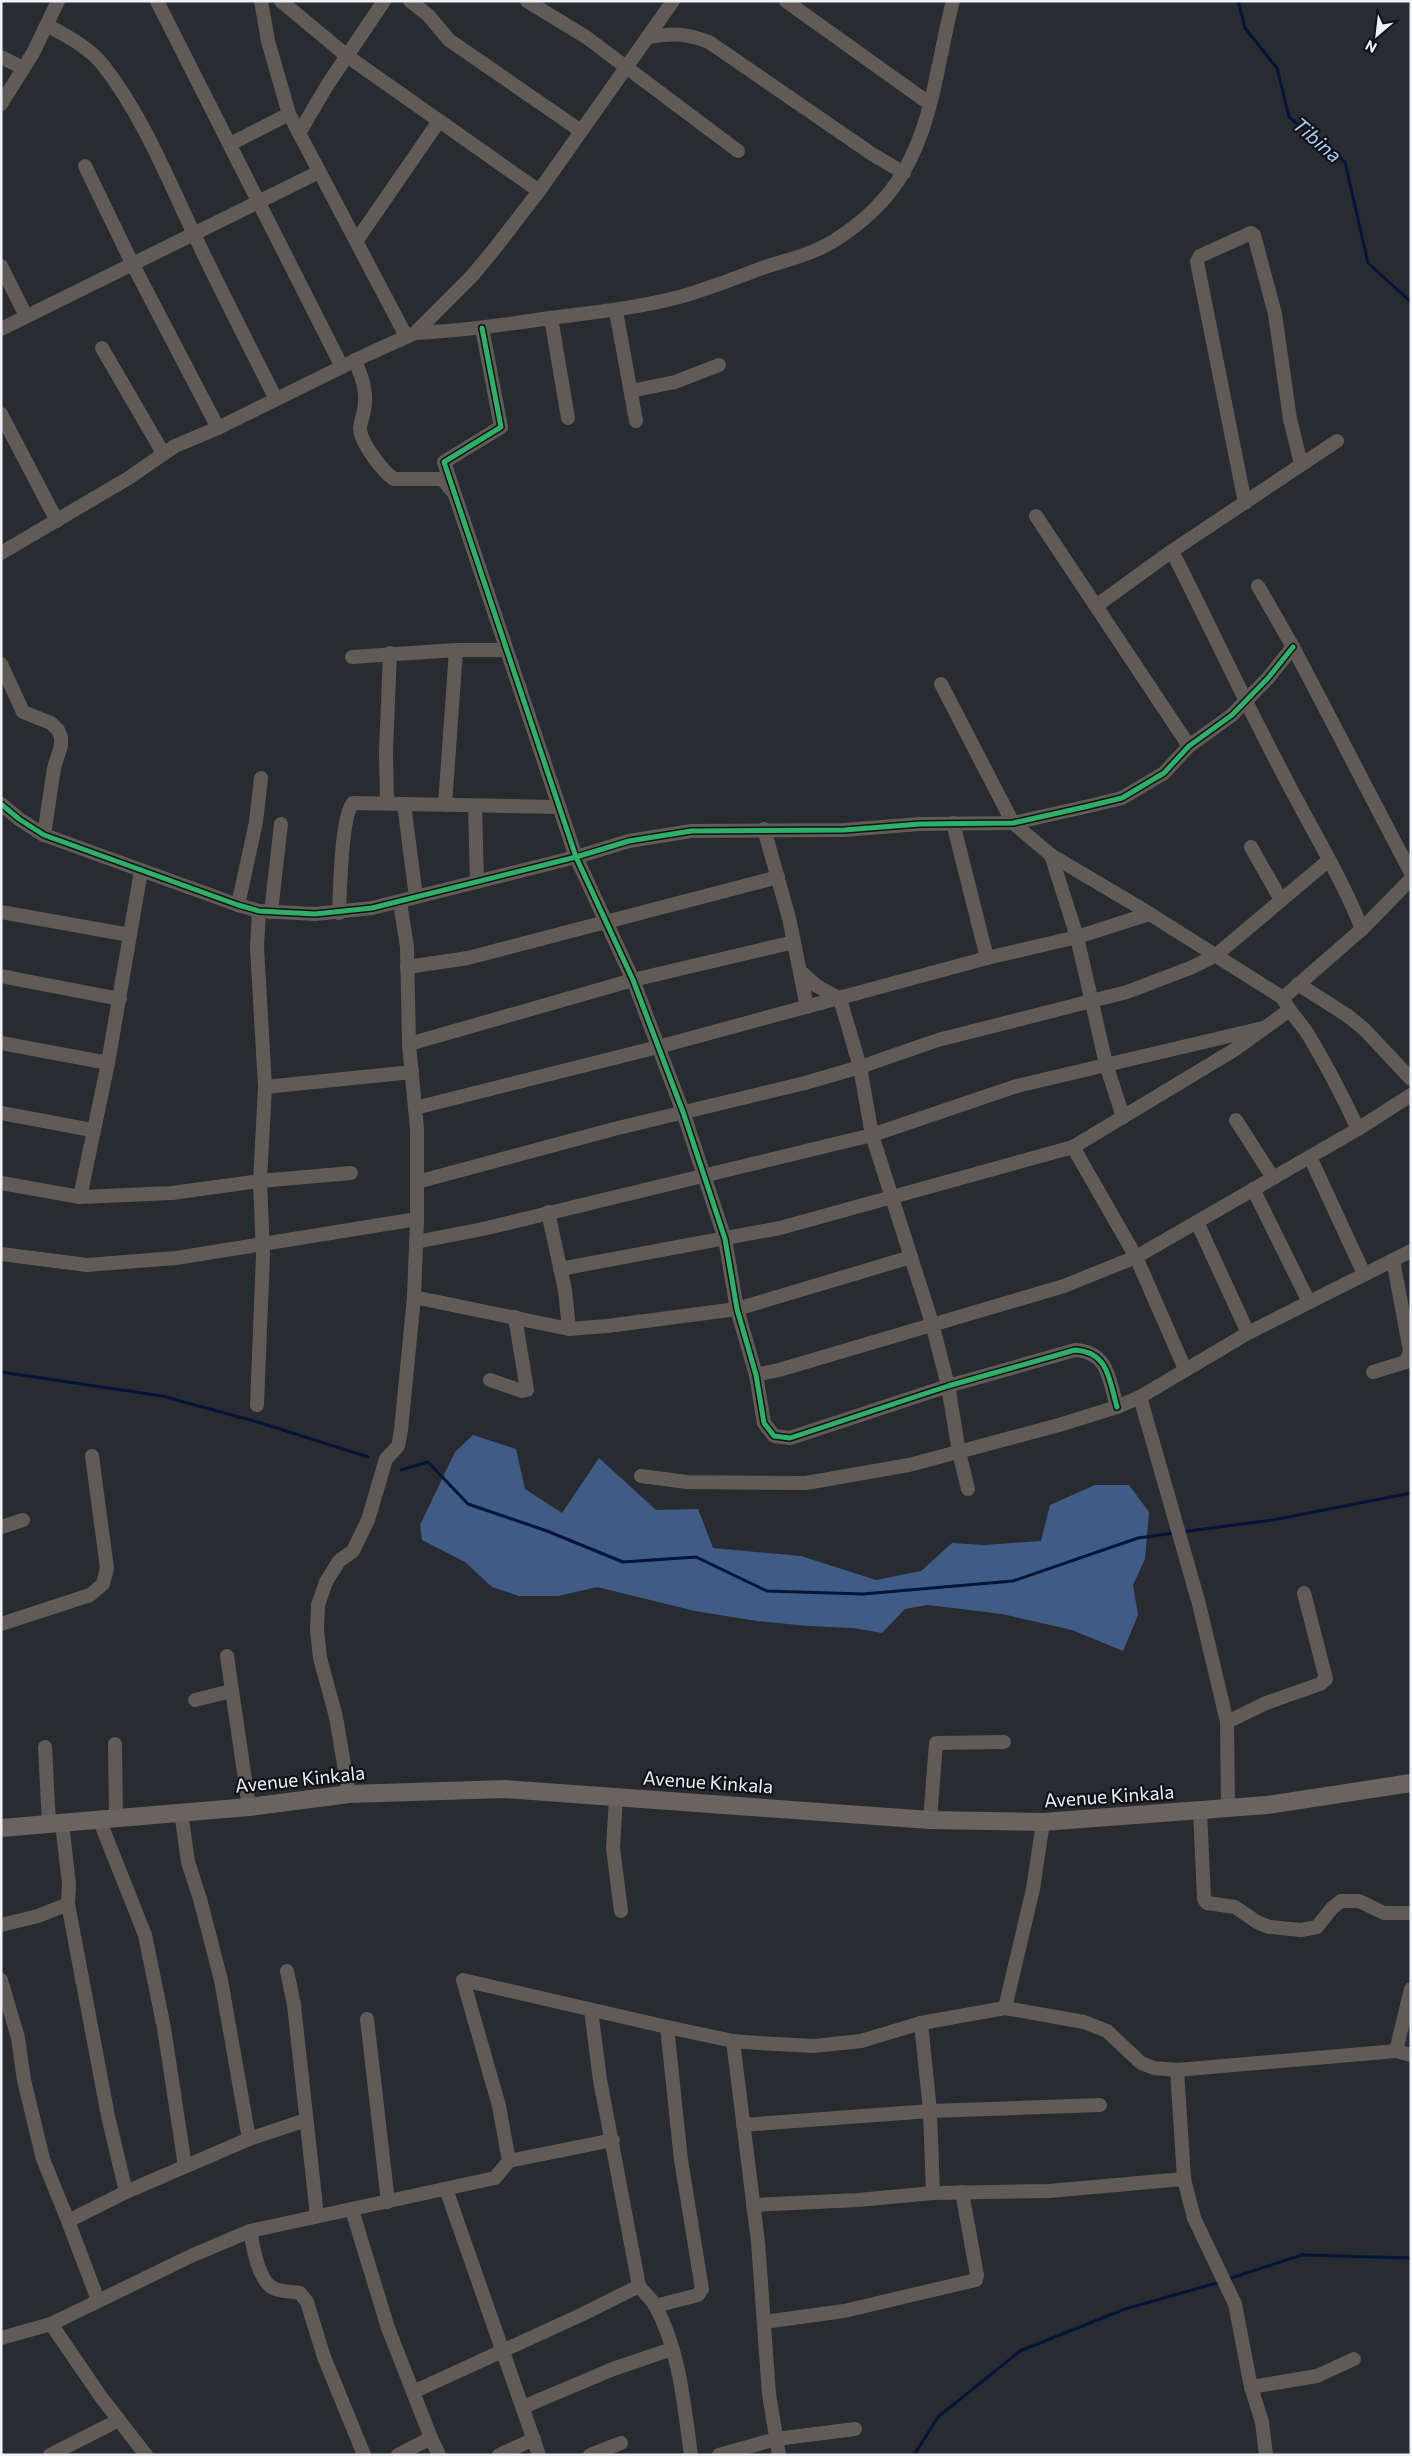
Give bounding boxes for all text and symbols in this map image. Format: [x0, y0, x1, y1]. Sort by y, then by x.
north arrow [1352, 10, 1402, 60]
text: N [1362, 37, 1379, 57]
water label: Tibina [1288, 112, 1347, 167]
street label: Avenue Kinkala [234, 1760, 366, 1797]
street label: Avenue Kinkala [642, 1765, 774, 1798]
street label: Avenue Kinkala [1043, 1779, 1175, 1812]

